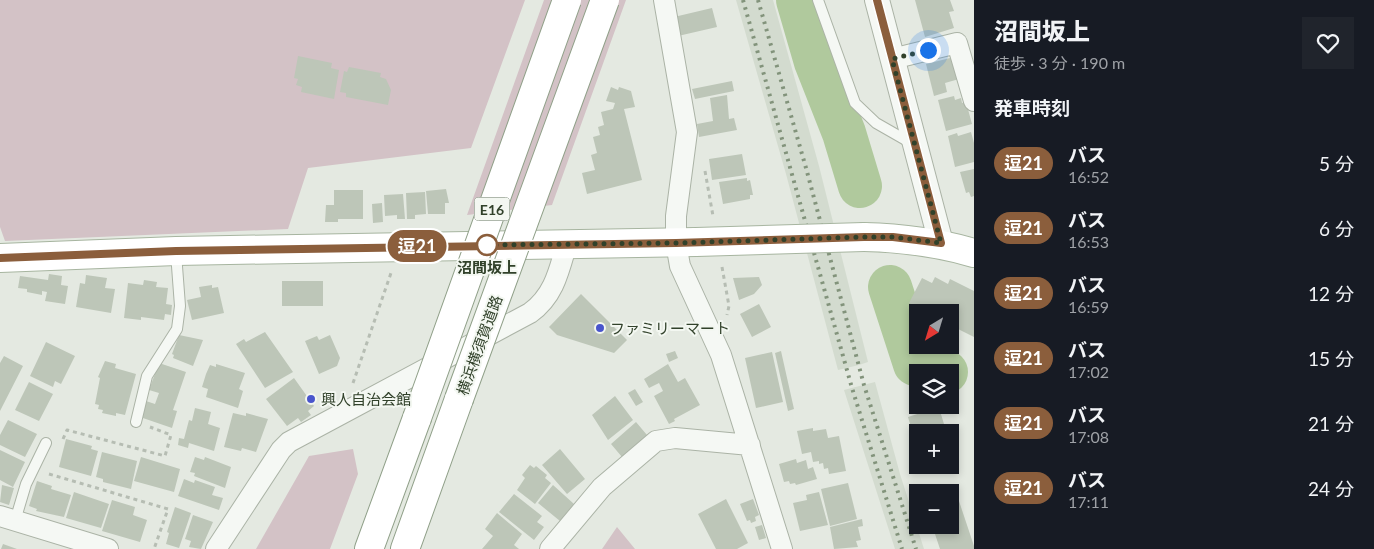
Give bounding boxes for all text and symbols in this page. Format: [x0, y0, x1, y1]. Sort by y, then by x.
text: 沼間坂上 [994, 16, 1090, 45]
button: heart [1302, 17, 1354, 69]
your location [916, 38, 941, 63]
text: 徒歩 · 3 分 · 190 m [994, 53, 1125, 72]
text: 発車時刻 [994, 96, 1070, 119]
text: バス [1068, 143, 1106, 166]
text: 逗21 [1004, 152, 1043, 174]
text: 5 分 [1319, 152, 1354, 175]
text: 16:52 [1068, 167, 1109, 186]
road number: E16 [474, 198, 510, 220]
text: バス [1068, 208, 1106, 231]
text: 逗21 [1004, 217, 1043, 239]
text: 6 分 [1319, 217, 1354, 240]
line badge: 逗21 [388, 230, 446, 262]
text: 16:53 [1068, 232, 1109, 251]
marker: 沼間坂上 [476, 234, 498, 256]
text: 逗21 [398, 235, 436, 257]
place label: 沼間坂上 [457, 258, 517, 276]
text: バス [1068, 273, 1106, 296]
text: 逗21 [1004, 282, 1043, 304]
text: 12 分 [1308, 282, 1354, 305]
street label: 横浜横須賀道路 [453, 293, 505, 397]
text: 16:59 [1068, 297, 1109, 316]
north arrow [909, 304, 959, 354]
map controls [909, 304, 959, 534]
place label: ファミリーマート [610, 319, 730, 337]
marker: ファミリーマート [594, 322, 606, 334]
text: バス [1068, 338, 1106, 361]
text: 逗21 [1004, 347, 1043, 369]
text: 15 分 [1308, 347, 1354, 370]
text: 17:02 [1068, 362, 1109, 381]
button: layers [909, 364, 959, 414]
place label: 興人自治会館 [321, 390, 411, 408]
marker: 興人自治会館 [305, 393, 317, 405]
text: バス [1068, 403, 1106, 426]
text: 逗21 [1004, 412, 1043, 434]
text: 21 分 [1308, 412, 1354, 435]
button: + [909, 424, 959, 474]
text: 17:08 [1068, 427, 1109, 446]
text: バス [1068, 468, 1106, 491]
text: 逗21 [1004, 477, 1043, 499]
text: 24 分 [1308, 477, 1354, 500]
button: − [909, 484, 959, 534]
text: 17:11 [1068, 492, 1109, 511]

